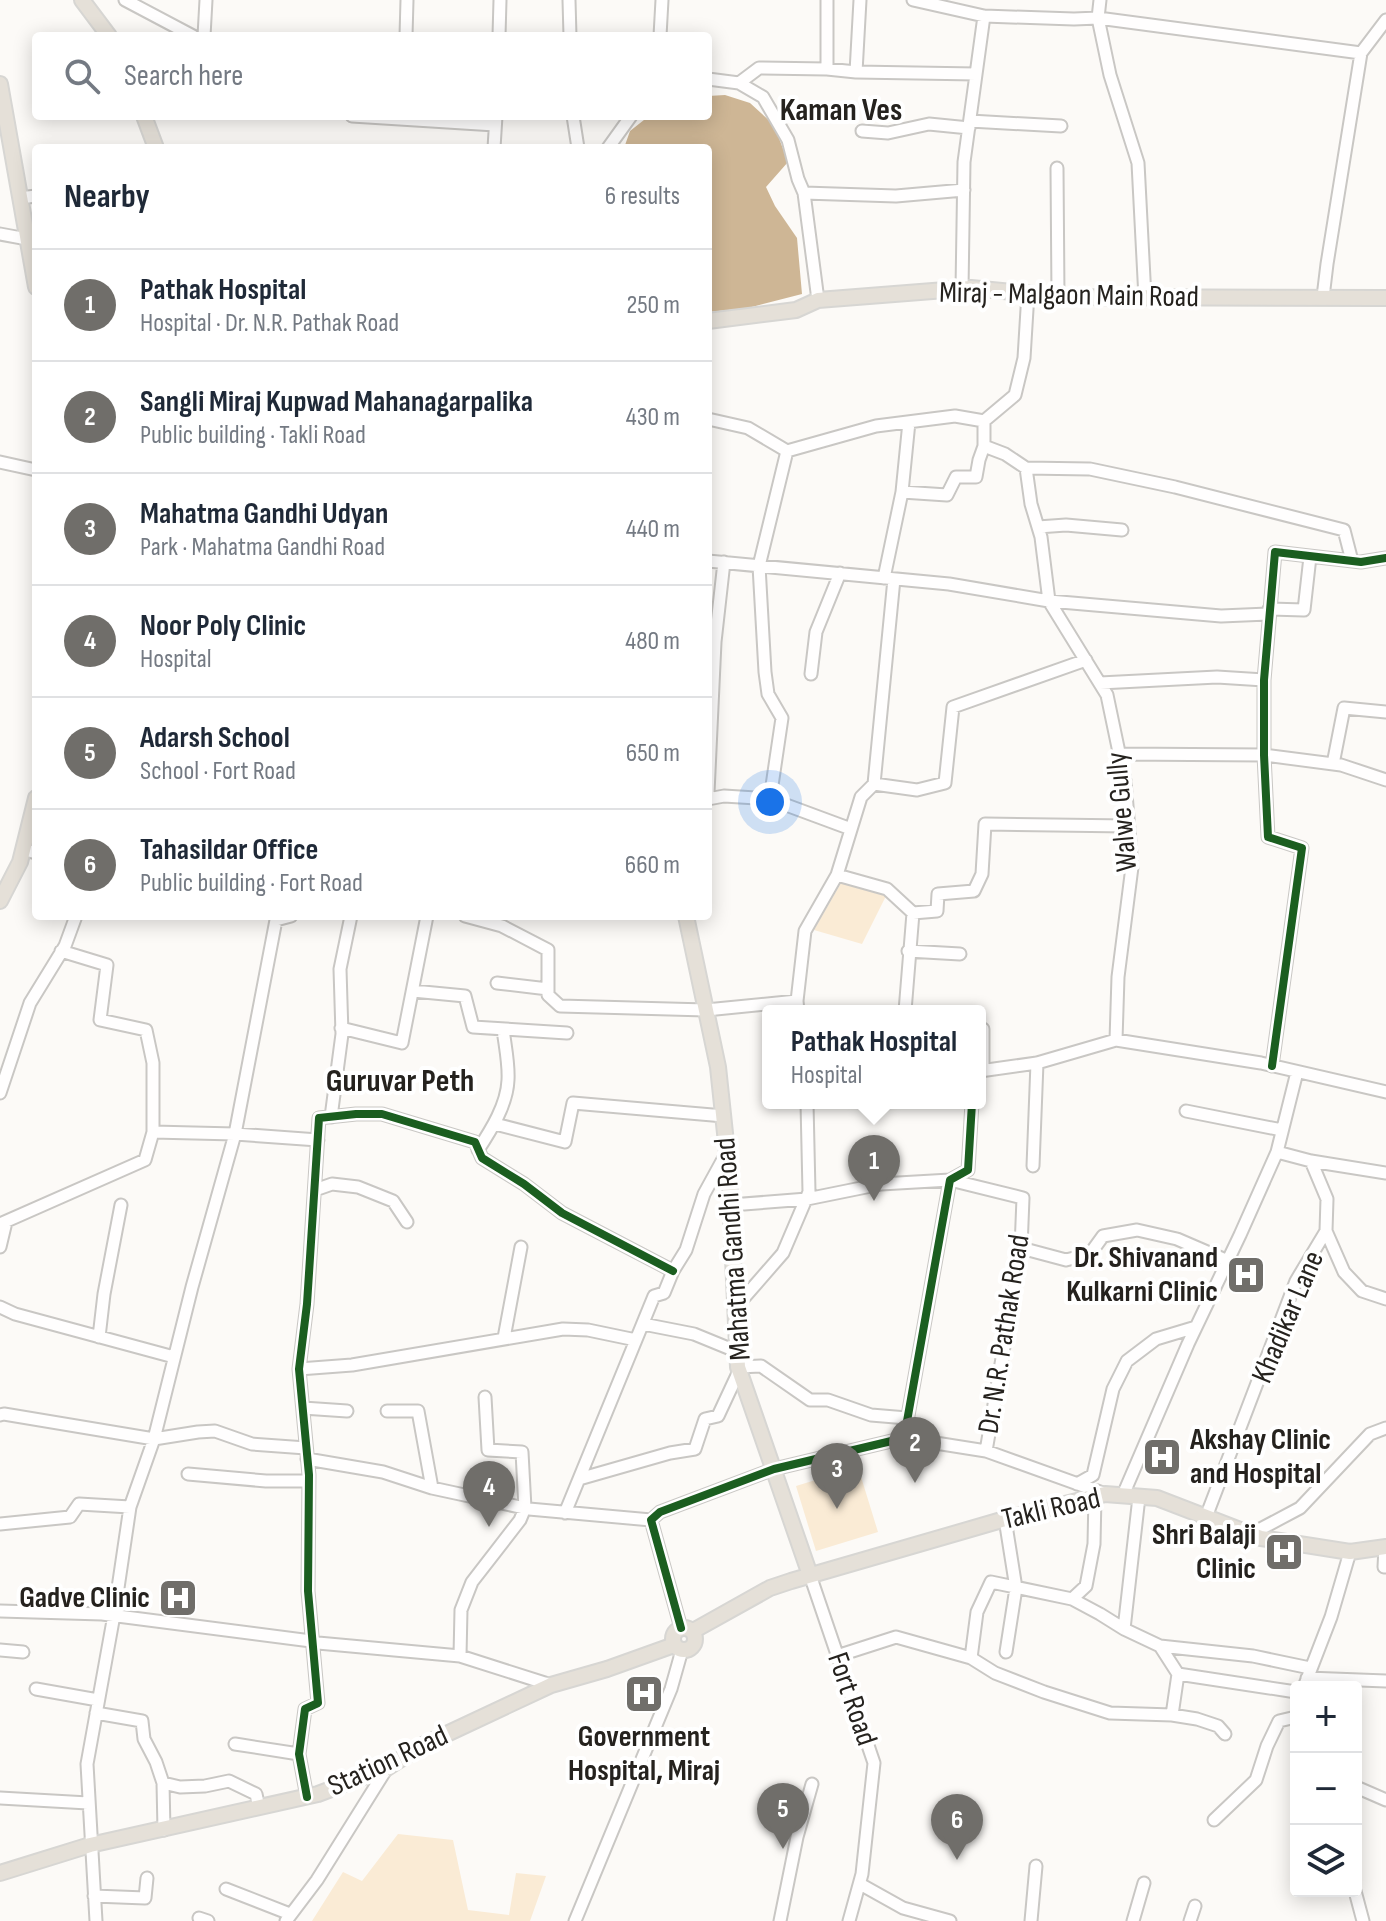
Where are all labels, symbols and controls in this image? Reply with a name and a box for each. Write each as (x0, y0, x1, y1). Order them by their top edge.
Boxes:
search box (32, 32, 712, 120)
icon: search (60, 54, 104, 98)
text: Search here (124, 58, 243, 94)
district label: Kaman Ves (780, 91, 902, 130)
text: Nearby (64, 176, 150, 217)
text: 6 results (605, 181, 680, 212)
text: Pathak Hospital (140, 272, 306, 308)
street label: Miraj - Malgaon Main Road (939, 275, 1199, 315)
text: 1 (85, 290, 95, 321)
text: 250 m (626, 290, 680, 321)
text: Hospital · Dr. N.R. Pathak Road (140, 308, 399, 339)
text: Sangli Miraj Kupwad Mahanagarpalika (140, 384, 533, 420)
text: 2 (84, 402, 96, 433)
text: 430 m (626, 402, 680, 433)
text: Public building · Takli Road (140, 420, 366, 451)
text: Mahatma Gandhi Udyan (140, 496, 388, 532)
text: 3 (84, 514, 96, 545)
text: 440 m (626, 514, 680, 545)
text: Park · Mahatma Gandhi Road (140, 532, 385, 563)
text: Noor Poly Clinic (140, 608, 306, 644)
text: 4 (84, 626, 96, 657)
text: 480 m (625, 626, 680, 657)
text: Hospital (140, 644, 212, 675)
text: Adarsh School (140, 720, 290, 756)
text: 5 (84, 738, 96, 769)
text: 650 m (626, 738, 680, 769)
street label: Walwe Gully (1099, 750, 1145, 873)
text: School · Fort Road (140, 756, 296, 787)
your location (750, 782, 790, 822)
text: Tahasildar Office (140, 832, 318, 868)
text: 6 (84, 850, 96, 881)
text: 660 m (625, 850, 680, 881)
text: Public building · Fort Road (140, 868, 363, 899)
popup (762, 1005, 986, 1109)
text: Pathak Hospital (791, 1024, 957, 1060)
text: Hospital (791, 1060, 862, 1091)
district label: Guruvar Peth (326, 1062, 474, 1101)
pin: 1 (848, 1135, 900, 1201)
street label: Mahatma Gandhi Road (707, 1136, 759, 1362)
street label: Dr. N.R. Pathak Road (971, 1232, 1037, 1436)
place label: Dr. Shivanand Kulkarni Clinic (1066, 1240, 1218, 1310)
street label: Khadikar Lane (1244, 1245, 1332, 1389)
hospital icon: Dr. Shivanand Kulkarni Clinic (1225, 1254, 1267, 1296)
pin: 2 (889, 1417, 941, 1483)
place label: Akshay Clinic and Hospital (1189, 1422, 1331, 1492)
hospital icon: Akshay Clinic and Hospital (1141, 1436, 1183, 1478)
pin: 3 (811, 1443, 863, 1509)
pin: 4 (463, 1461, 515, 1527)
street label: Takli Road (998, 1480, 1104, 1538)
place label: Shri Balaji Clinic (1152, 1517, 1256, 1587)
hospital icon: Shri Balaji Clinic (1263, 1531, 1305, 1573)
hospital icon: Gadve Clinic (157, 1577, 199, 1619)
place label: Gadve Clinic (19, 1580, 150, 1616)
street label: Fort Road (819, 1648, 885, 1750)
hospital icon: Government Hospital, Miraj (623, 1673, 665, 1715)
map controls (1290, 1681, 1362, 1897)
button: + (1290, 1681, 1362, 1753)
street label: Station Road (322, 1718, 454, 1804)
place label: Government Hospital, Miraj (568, 1719, 720, 1789)
button: − (1290, 1753, 1362, 1825)
pin: 5 (757, 1783, 809, 1849)
pin: 6 (931, 1794, 983, 1860)
button: layers (1290, 1825, 1362, 1897)

